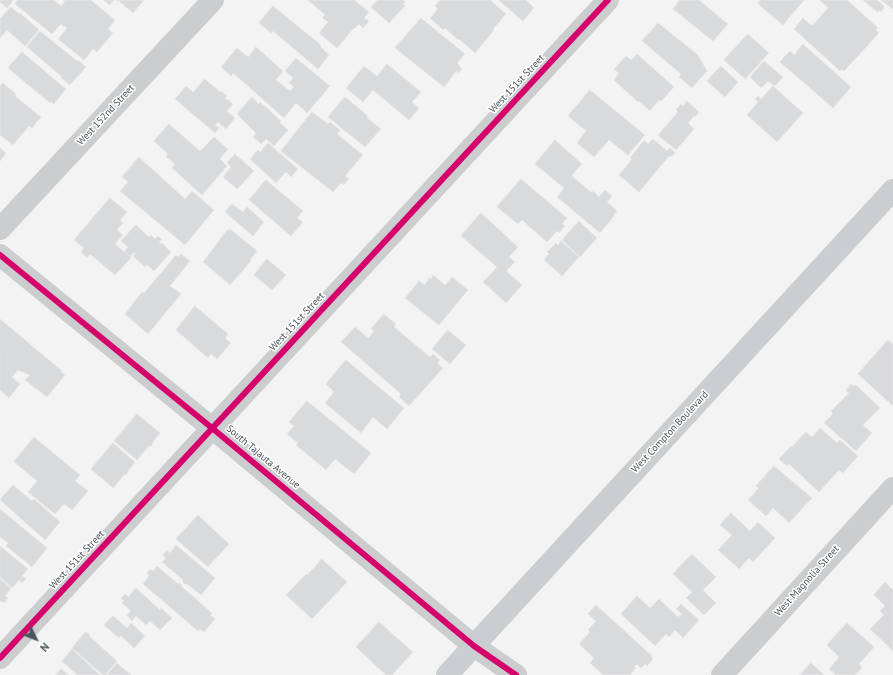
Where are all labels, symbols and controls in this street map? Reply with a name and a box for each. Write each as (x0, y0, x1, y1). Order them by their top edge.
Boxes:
street label: West 151st Street (487, 52, 547, 116)
street label: West 152nd Street (75, 82, 137, 148)
street label: West 151st Street (267, 290, 327, 354)
street label: West Compton Boulevard (629, 389, 711, 475)
street label: South Tajauta Avenue (224, 423, 302, 491)
street label: West 151st Street (47, 528, 107, 592)
street label: West Magnolia Street (772, 543, 842, 619)
north arrow (16, 619, 56, 659)
text: N (37, 640, 52, 655)

